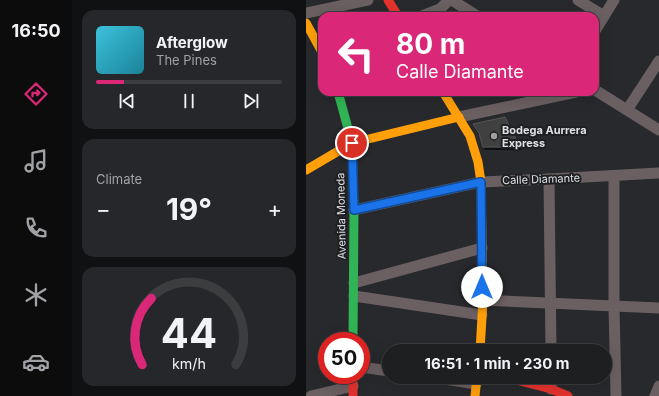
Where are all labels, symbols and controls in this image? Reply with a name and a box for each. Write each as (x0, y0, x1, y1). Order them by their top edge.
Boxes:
text: 16:50 (11, 20, 61, 41)
text: 80 m (396, 27, 465, 61)
icon: left (330, 28, 382, 80)
text: Afterglow (156, 33, 228, 52)
text: The Pines (156, 52, 217, 68)
text: Calle Diamante (396, 61, 524, 82)
icon: directions (22, 80, 50, 108)
icon: previous (116, 90, 138, 112)
icon: pause (178, 90, 200, 112)
icon: next (240, 90, 262, 112)
place label: Bodega Aurrera Express (502, 123, 587, 150)
pin (335, 126, 369, 160)
marker: Bodega Aurrera Express (489, 131, 499, 141)
icon: arrive (341, 132, 363, 154)
icon: music (22, 147, 50, 175)
text: Climate (96, 171, 142, 187)
street label: Calle Diamante (502, 171, 580, 187)
street label: Avenida Moneda (333, 173, 349, 259)
text: 19° (166, 191, 212, 227)
text: − (96, 196, 111, 222)
text: + (267, 196, 282, 222)
icon: phone (22, 214, 50, 242)
position arrow (461, 266, 503, 308)
icon: climate (22, 281, 50, 309)
text: 44 (161, 307, 217, 357)
speed limit sign: 50 (318, 332, 370, 384)
icon: car (22, 348, 50, 376)
text: km/h (172, 354, 206, 371)
text: 16:51 · 1 min · 230 m (424, 354, 570, 373)

